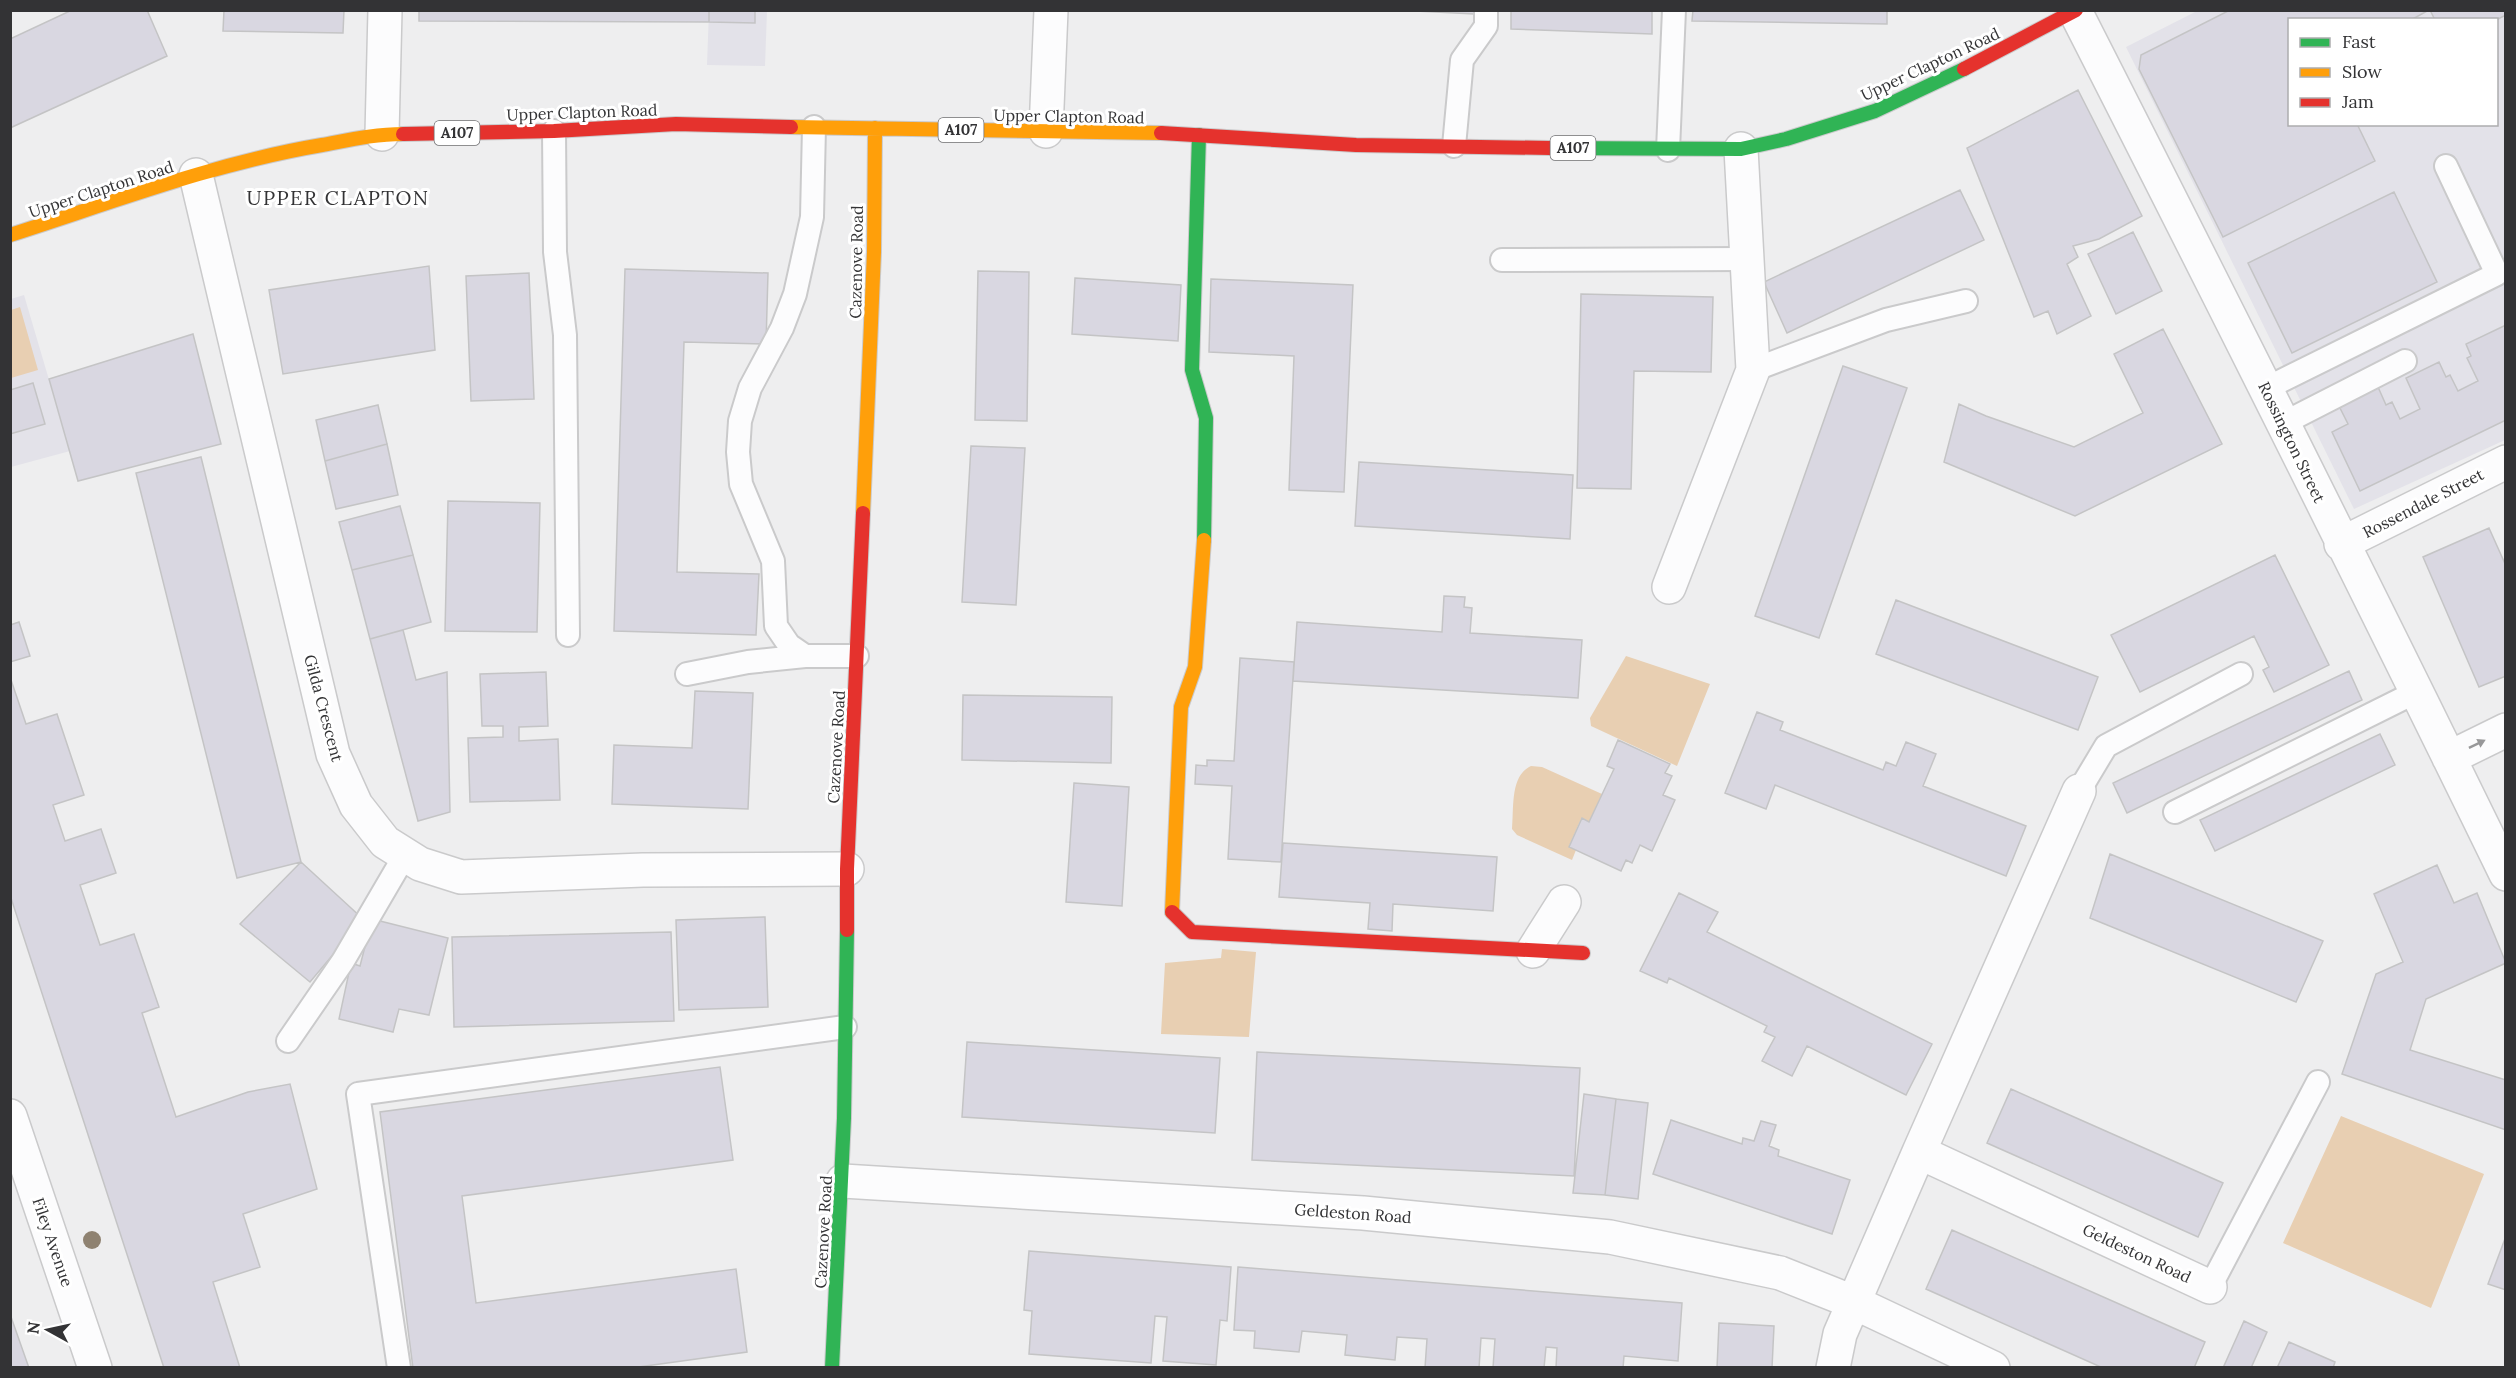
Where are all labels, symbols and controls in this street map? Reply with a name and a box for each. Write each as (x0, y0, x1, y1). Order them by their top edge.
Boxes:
legend (2288, 18, 2498, 126)
street label: Upper Clapton Road (1857, 23, 2003, 105)
text: Fast (2342, 30, 2376, 53)
text: Slow (2342, 60, 2382, 83)
text: Jam (2341, 90, 2374, 113)
street label: Upper Clapton Road (506, 99, 658, 125)
street label: Upper Clapton Road (993, 105, 1145, 127)
road number: A107 (938, 118, 984, 142)
road number: A107 (434, 121, 480, 145)
road number: A107 (1550, 136, 1596, 160)
street label: Upper Clapton Road (26, 156, 176, 222)
district label: UPPER CLAPTON (246, 185, 430, 210)
street label: Cazenove Road (845, 205, 867, 319)
street label: Rossington Street (2254, 378, 2330, 506)
street label: Rossendale Street (2359, 464, 2487, 542)
street label: Gilda Crescent (300, 652, 348, 764)
street label: Cazenove Road (823, 690, 849, 804)
one-way arrow (2469, 739, 2486, 749)
street label: Cazenove Road (810, 1175, 836, 1289)
street label: Filey Avenue (28, 1195, 78, 1290)
street label: Geldeston Road (1294, 1199, 1413, 1227)
street label: Geldeston Road (2080, 1219, 2195, 1287)
north arrow (18, 1300, 78, 1360)
text: N (22, 1320, 44, 1335)

